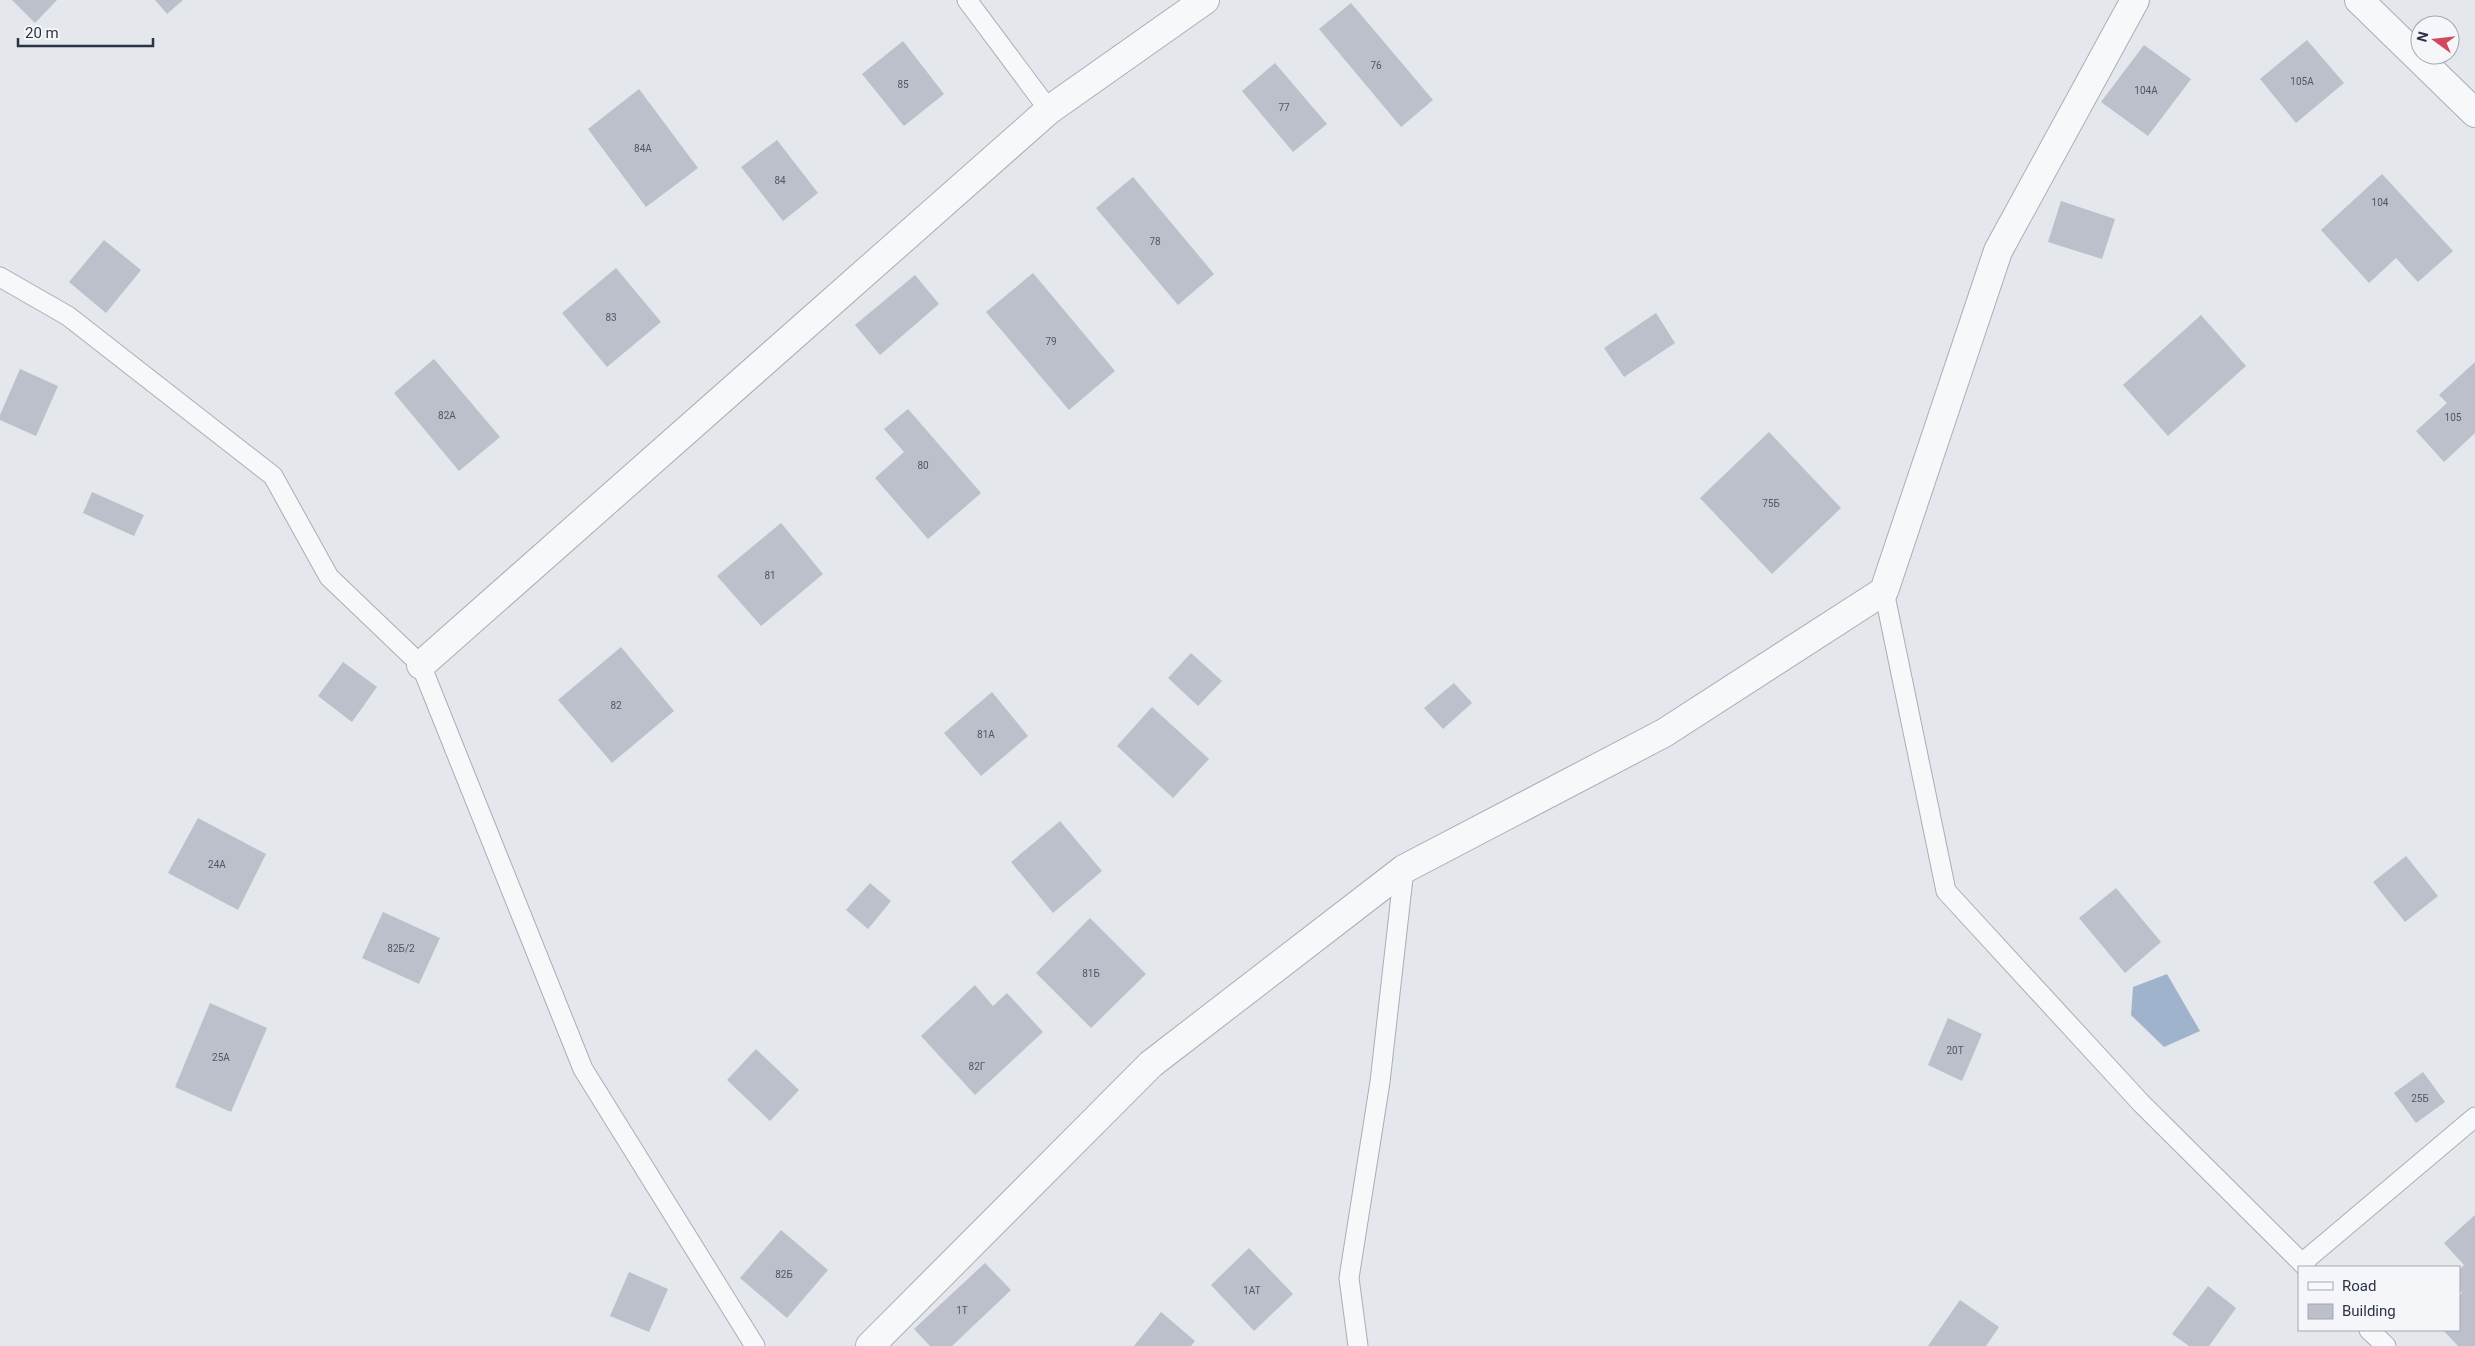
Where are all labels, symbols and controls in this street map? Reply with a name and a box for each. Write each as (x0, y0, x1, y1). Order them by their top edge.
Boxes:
scale bar (18, 15, 152, 47)
north arrow (2410, 15, 2460, 65)
text: 20 m (25, 24, 59, 42)
text: N (2413, 30, 2431, 43)
house number: 76 (1370, 60, 1382, 71)
house number: 105А (2290, 76, 2314, 87)
house number: 85 (897, 79, 909, 90)
house number: 104А (2134, 85, 2158, 96)
house number: 77 (1278, 102, 1290, 113)
house number: 84А (634, 143, 652, 154)
house number: 84 (774, 175, 786, 186)
house number: 104 (2372, 197, 2389, 208)
house number: 78 (1149, 236, 1161, 247)
house number: 83 (605, 312, 617, 323)
house number: 79 (1045, 336, 1057, 347)
house number: 82А (438, 410, 456, 421)
house number: 105 (2445, 412, 2462, 423)
house number: 80 (917, 460, 929, 471)
house number: 75Б (1762, 498, 1780, 509)
house number: 81 (764, 570, 776, 581)
house number: 82 (610, 700, 622, 711)
house number: 81А (977, 729, 995, 740)
house number: 24А (208, 859, 226, 870)
house number: 82Б/2 (387, 943, 415, 954)
house number: 81Б (1082, 968, 1100, 979)
house number: 20Т (1946, 1045, 1964, 1056)
house number: 25А (212, 1052, 230, 1063)
house number: 82Г (969, 1061, 986, 1072)
house number: 25Б (2411, 1093, 2429, 1104)
legend (2298, 1266, 2460, 1331)
house number: 82Б (775, 1269, 793, 1280)
text: Road (2342, 1277, 2376, 1295)
house number: 1АТ (1243, 1285, 1261, 1296)
text: Building (2342, 1302, 2396, 1320)
house number: 1Т (956, 1305, 968, 1316)

